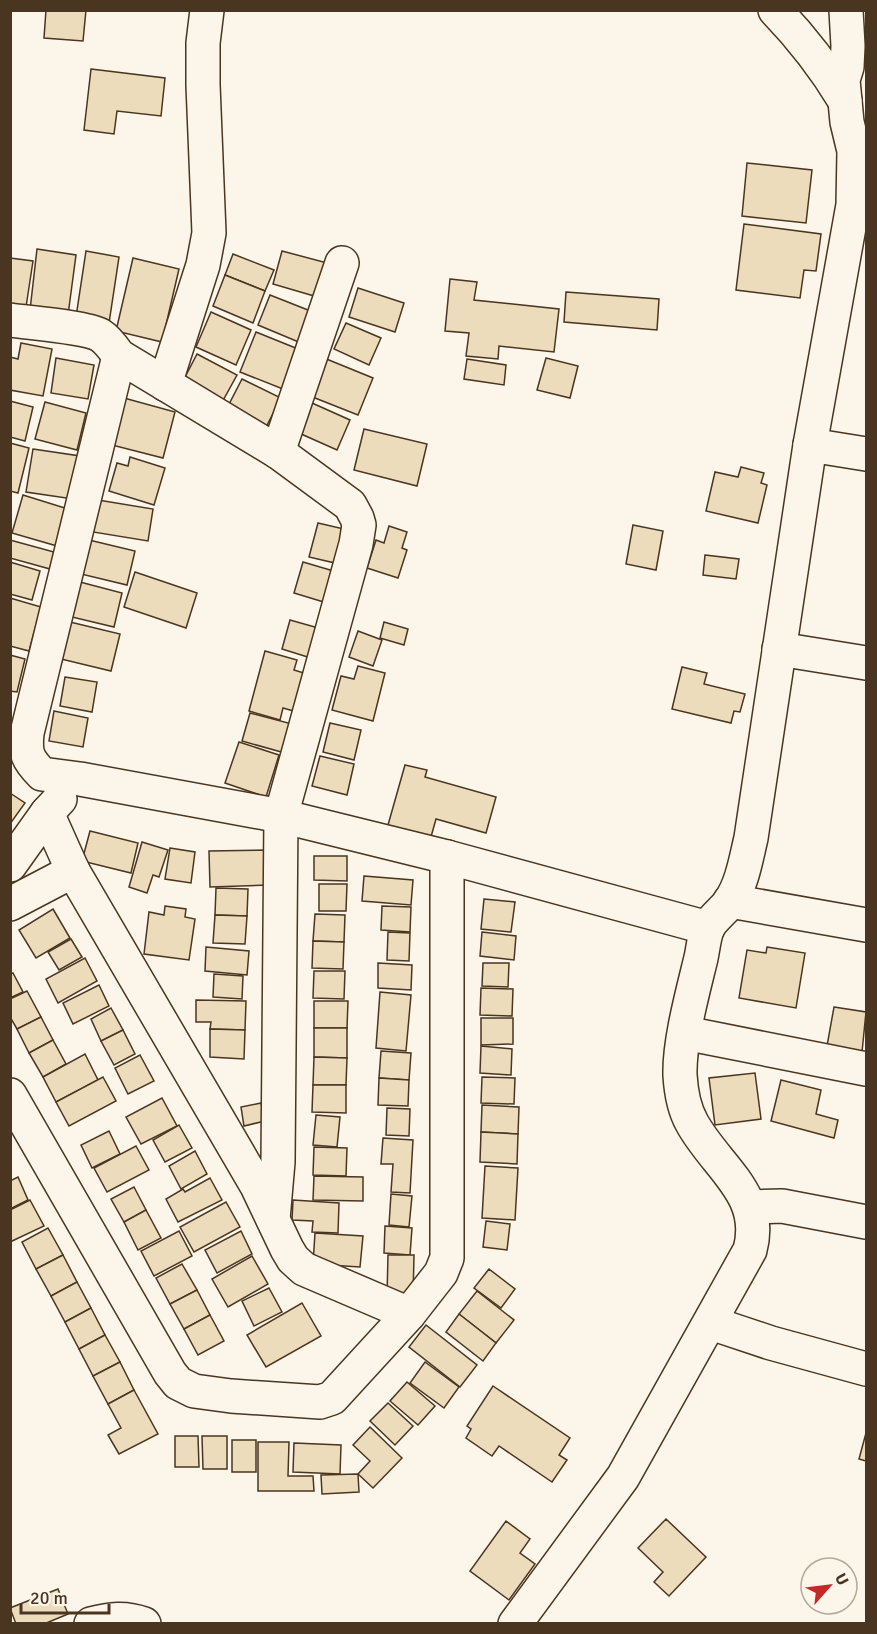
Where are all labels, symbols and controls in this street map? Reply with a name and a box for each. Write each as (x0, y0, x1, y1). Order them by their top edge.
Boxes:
north arrow (799, 1556, 859, 1616)
text: U (830, 1570, 853, 1589)
scale bar (21, 1577, 110, 1615)
text: 20 m (30, 1587, 68, 1609)

